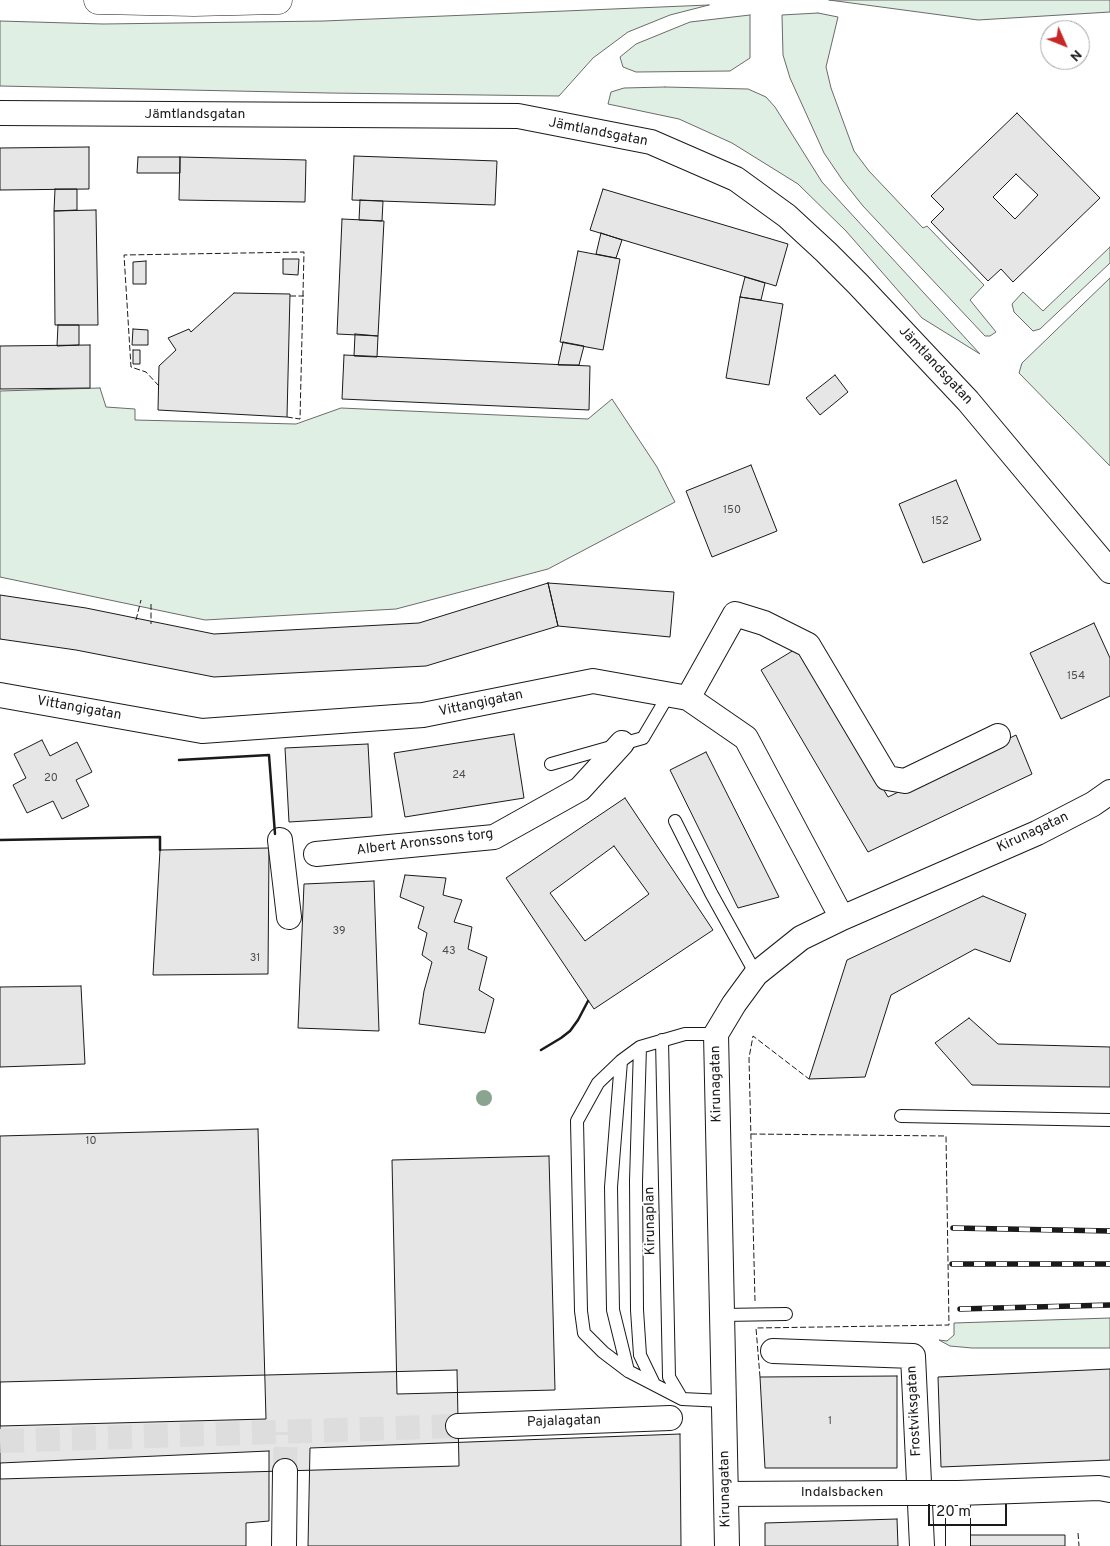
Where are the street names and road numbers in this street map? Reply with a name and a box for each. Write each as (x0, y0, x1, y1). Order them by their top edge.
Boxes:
street label: Jämtlandsgatan (145, 107, 245, 123)
street label: Jämtlandsgatan (547, 115, 649, 151)
street label: Jämtlandsgatan (894, 323, 976, 409)
street label: Vittangigatan (437, 687, 525, 721)
street label: Vittangigatan (35, 693, 123, 725)
street label: Kirunagatan (994, 809, 1072, 857)
street label: Albert Aronssons torg (356, 826, 494, 860)
street label: Kirunagatan (708, 1045, 726, 1123)
street label: Kirunaplan (642, 1187, 660, 1255)
street label: Frostviksgatan (904, 1365, 926, 1457)
street label: Pajalagatan (527, 1412, 601, 1432)
street label: Kirunagatan (717, 1450, 735, 1528)
street label: Indalsbacken (801, 1485, 883, 1501)

